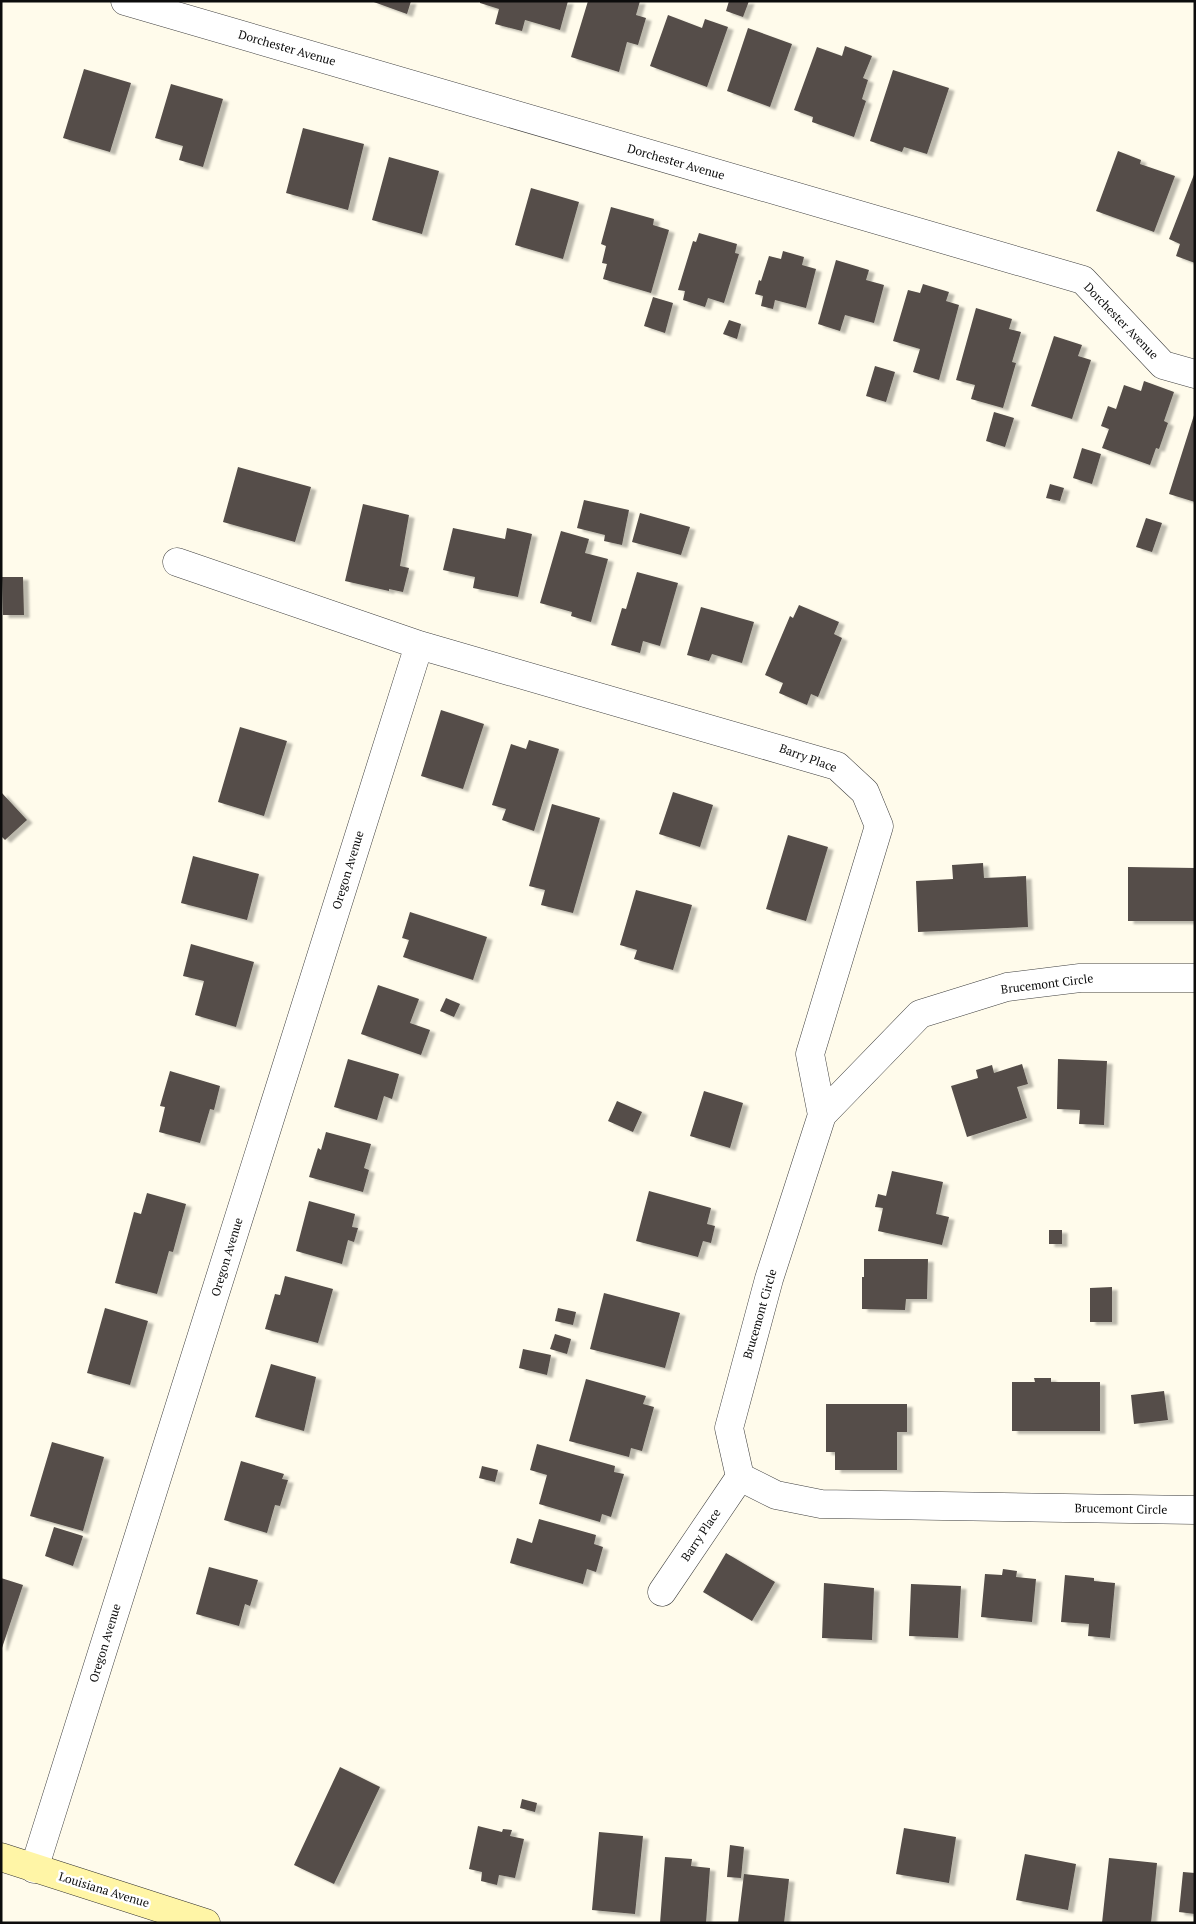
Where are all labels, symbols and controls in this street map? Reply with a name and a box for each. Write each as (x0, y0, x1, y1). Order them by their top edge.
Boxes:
street label: Dorchester Avenue (237, 26, 338, 69)
street label: Dorchester Avenue (626, 140, 727, 183)
street label: Dorchester Avenue (1081, 279, 1162, 362)
street label: Barry Place (777, 740, 839, 775)
street label: Oregon Avenue (328, 829, 367, 911)
street label: Brucemont Circle (1000, 970, 1094, 997)
street label: Oregon Avenue (207, 1216, 246, 1298)
street label: Brucemont Circle (739, 1267, 780, 1361)
street label: Brucemont Circle (1074, 1500, 1168, 1517)
street label: Barry Place (678, 1506, 724, 1564)
street label: Oregon Avenue (85, 1602, 124, 1684)
street label: Louisiana Avenue (57, 1869, 151, 1910)

